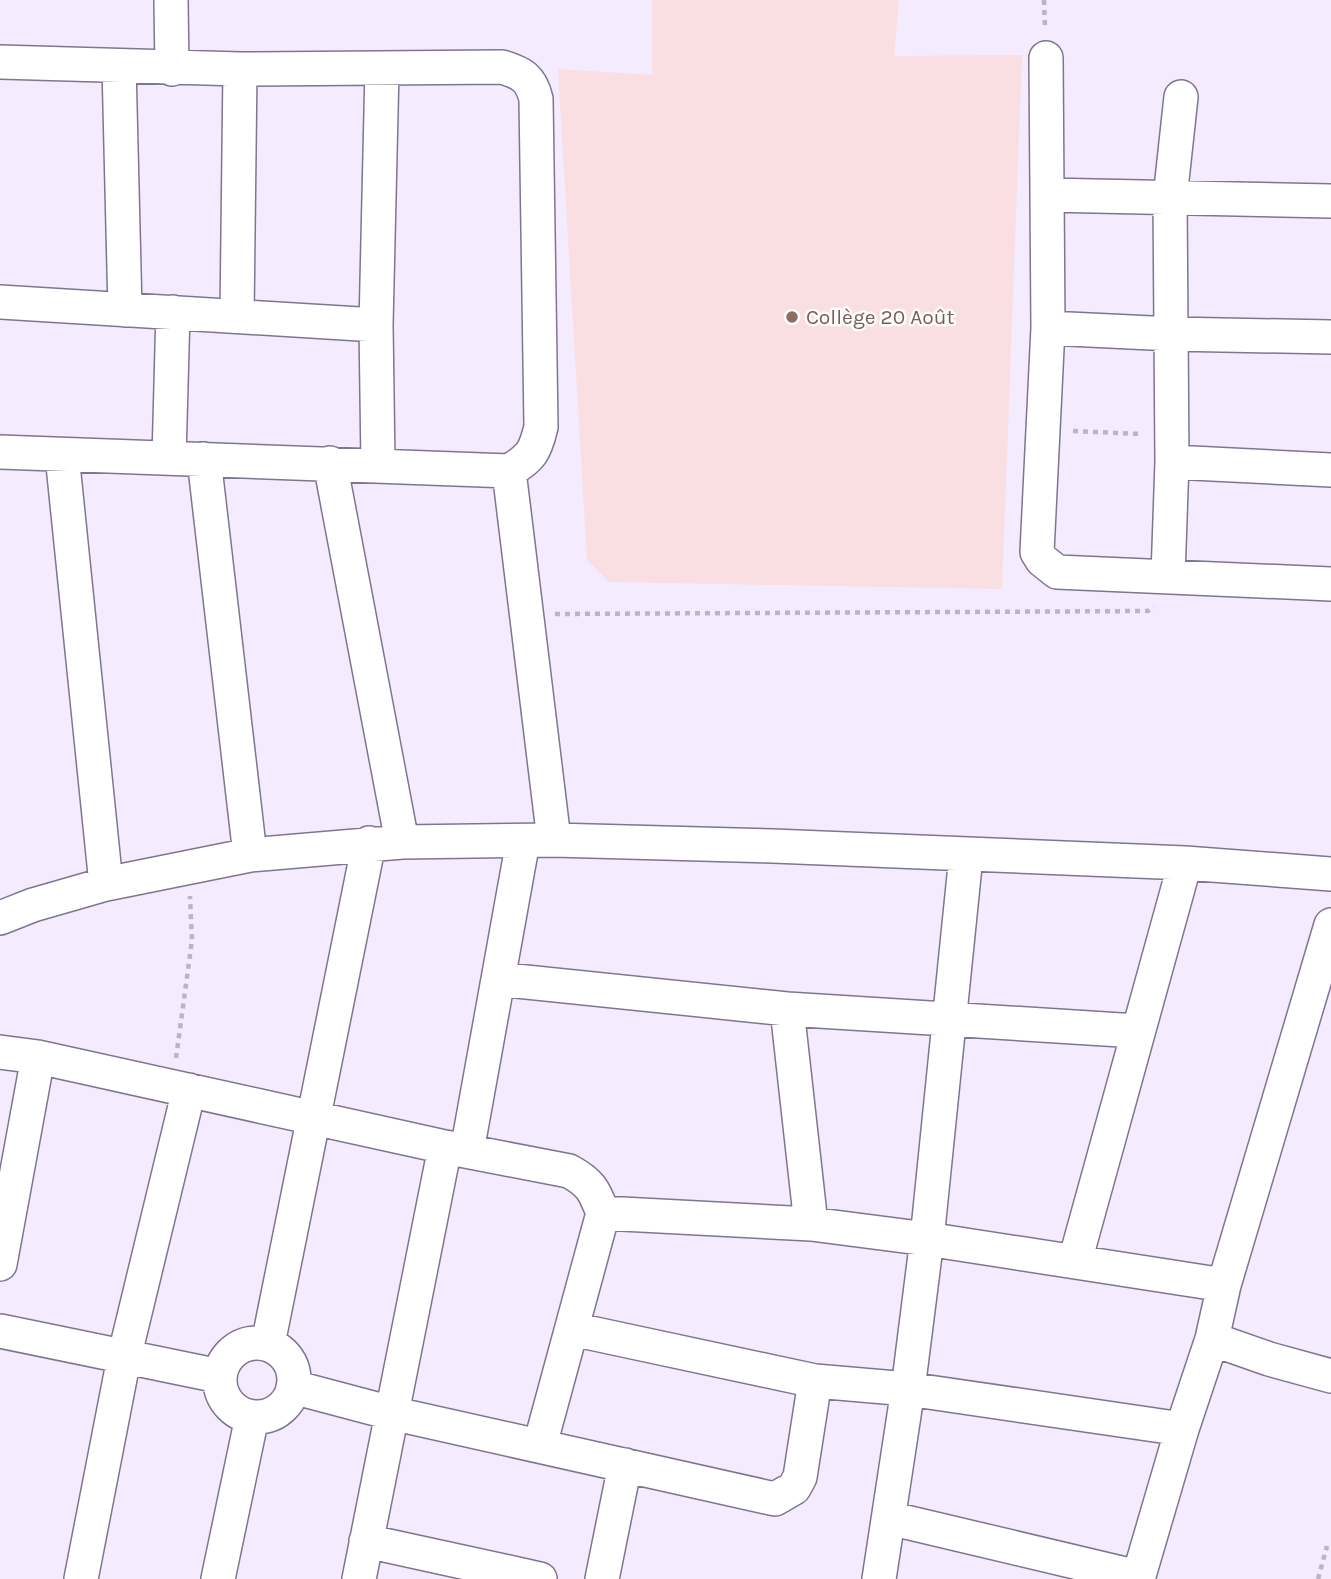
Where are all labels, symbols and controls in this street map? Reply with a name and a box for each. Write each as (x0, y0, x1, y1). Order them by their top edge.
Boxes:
place label: Collège 20 Août (806, 305, 954, 329)
marker: Collège 20 Août (784, 309, 800, 325)

